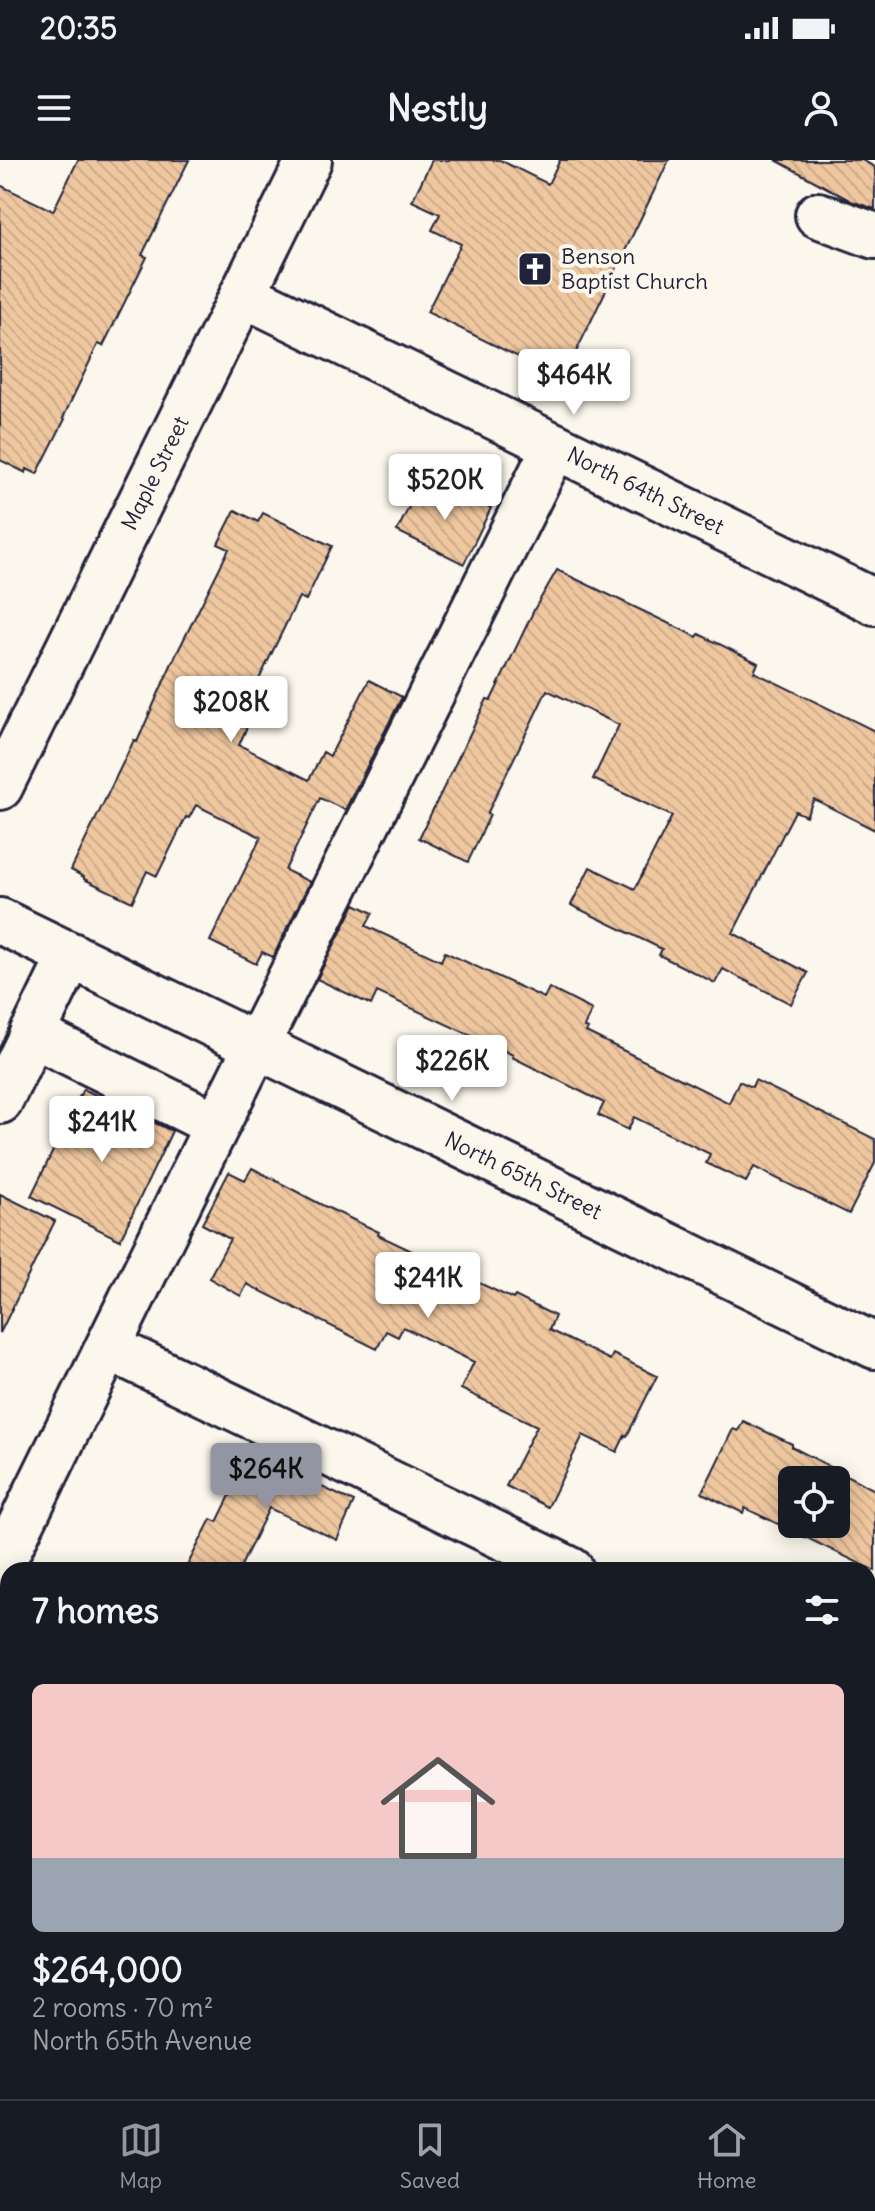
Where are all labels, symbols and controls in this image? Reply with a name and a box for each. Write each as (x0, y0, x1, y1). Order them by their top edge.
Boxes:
text: 20:35 (40, 9, 117, 47)
icon: menu (32, 86, 76, 130)
text: Nestly (387, 86, 488, 131)
icon: person (799, 86, 843, 130)
place label: Benson Baptist Church (561, 242, 708, 295)
church icon: Benson Baptist Church (516, 250, 554, 288)
pin: $464K (518, 349, 630, 417)
text: $464K (536, 358, 612, 391)
street label: Maple Street (115, 411, 195, 535)
street label: North 64th Street (563, 440, 729, 540)
pin: $520K (389, 454, 501, 522)
text: $520K (407, 463, 483, 496)
pin: $208K (175, 676, 287, 744)
text: $208K (193, 685, 269, 718)
pin: $226K (396, 1035, 508, 1103)
text: $226K (415, 1044, 489, 1077)
pin: $241K (46, 1096, 158, 1164)
text: $241K (67, 1105, 137, 1138)
street label: North 65th Street (440, 1125, 607, 1225)
pin: $241K (372, 1252, 484, 1320)
text: $241K (393, 1261, 463, 1294)
pin: $264K (210, 1443, 322, 1511)
text: $264K (229, 1452, 303, 1485)
map controls (778, 1466, 850, 1538)
button: locate (778, 1466, 850, 1538)
icon: filters (800, 1588, 844, 1632)
text: 7 homes (32, 1589, 159, 1632)
icon: home (366, 1736, 510, 1880)
text: $264,000 (32, 1948, 183, 1991)
text: 2 rooms · 70 m² (32, 1991, 213, 2024)
text: North 65th Avenue (32, 2024, 252, 2057)
tab: Map (119, 2118, 163, 2194)
tab: Saved (400, 2118, 460, 2194)
tab: Home (697, 2118, 756, 2194)

